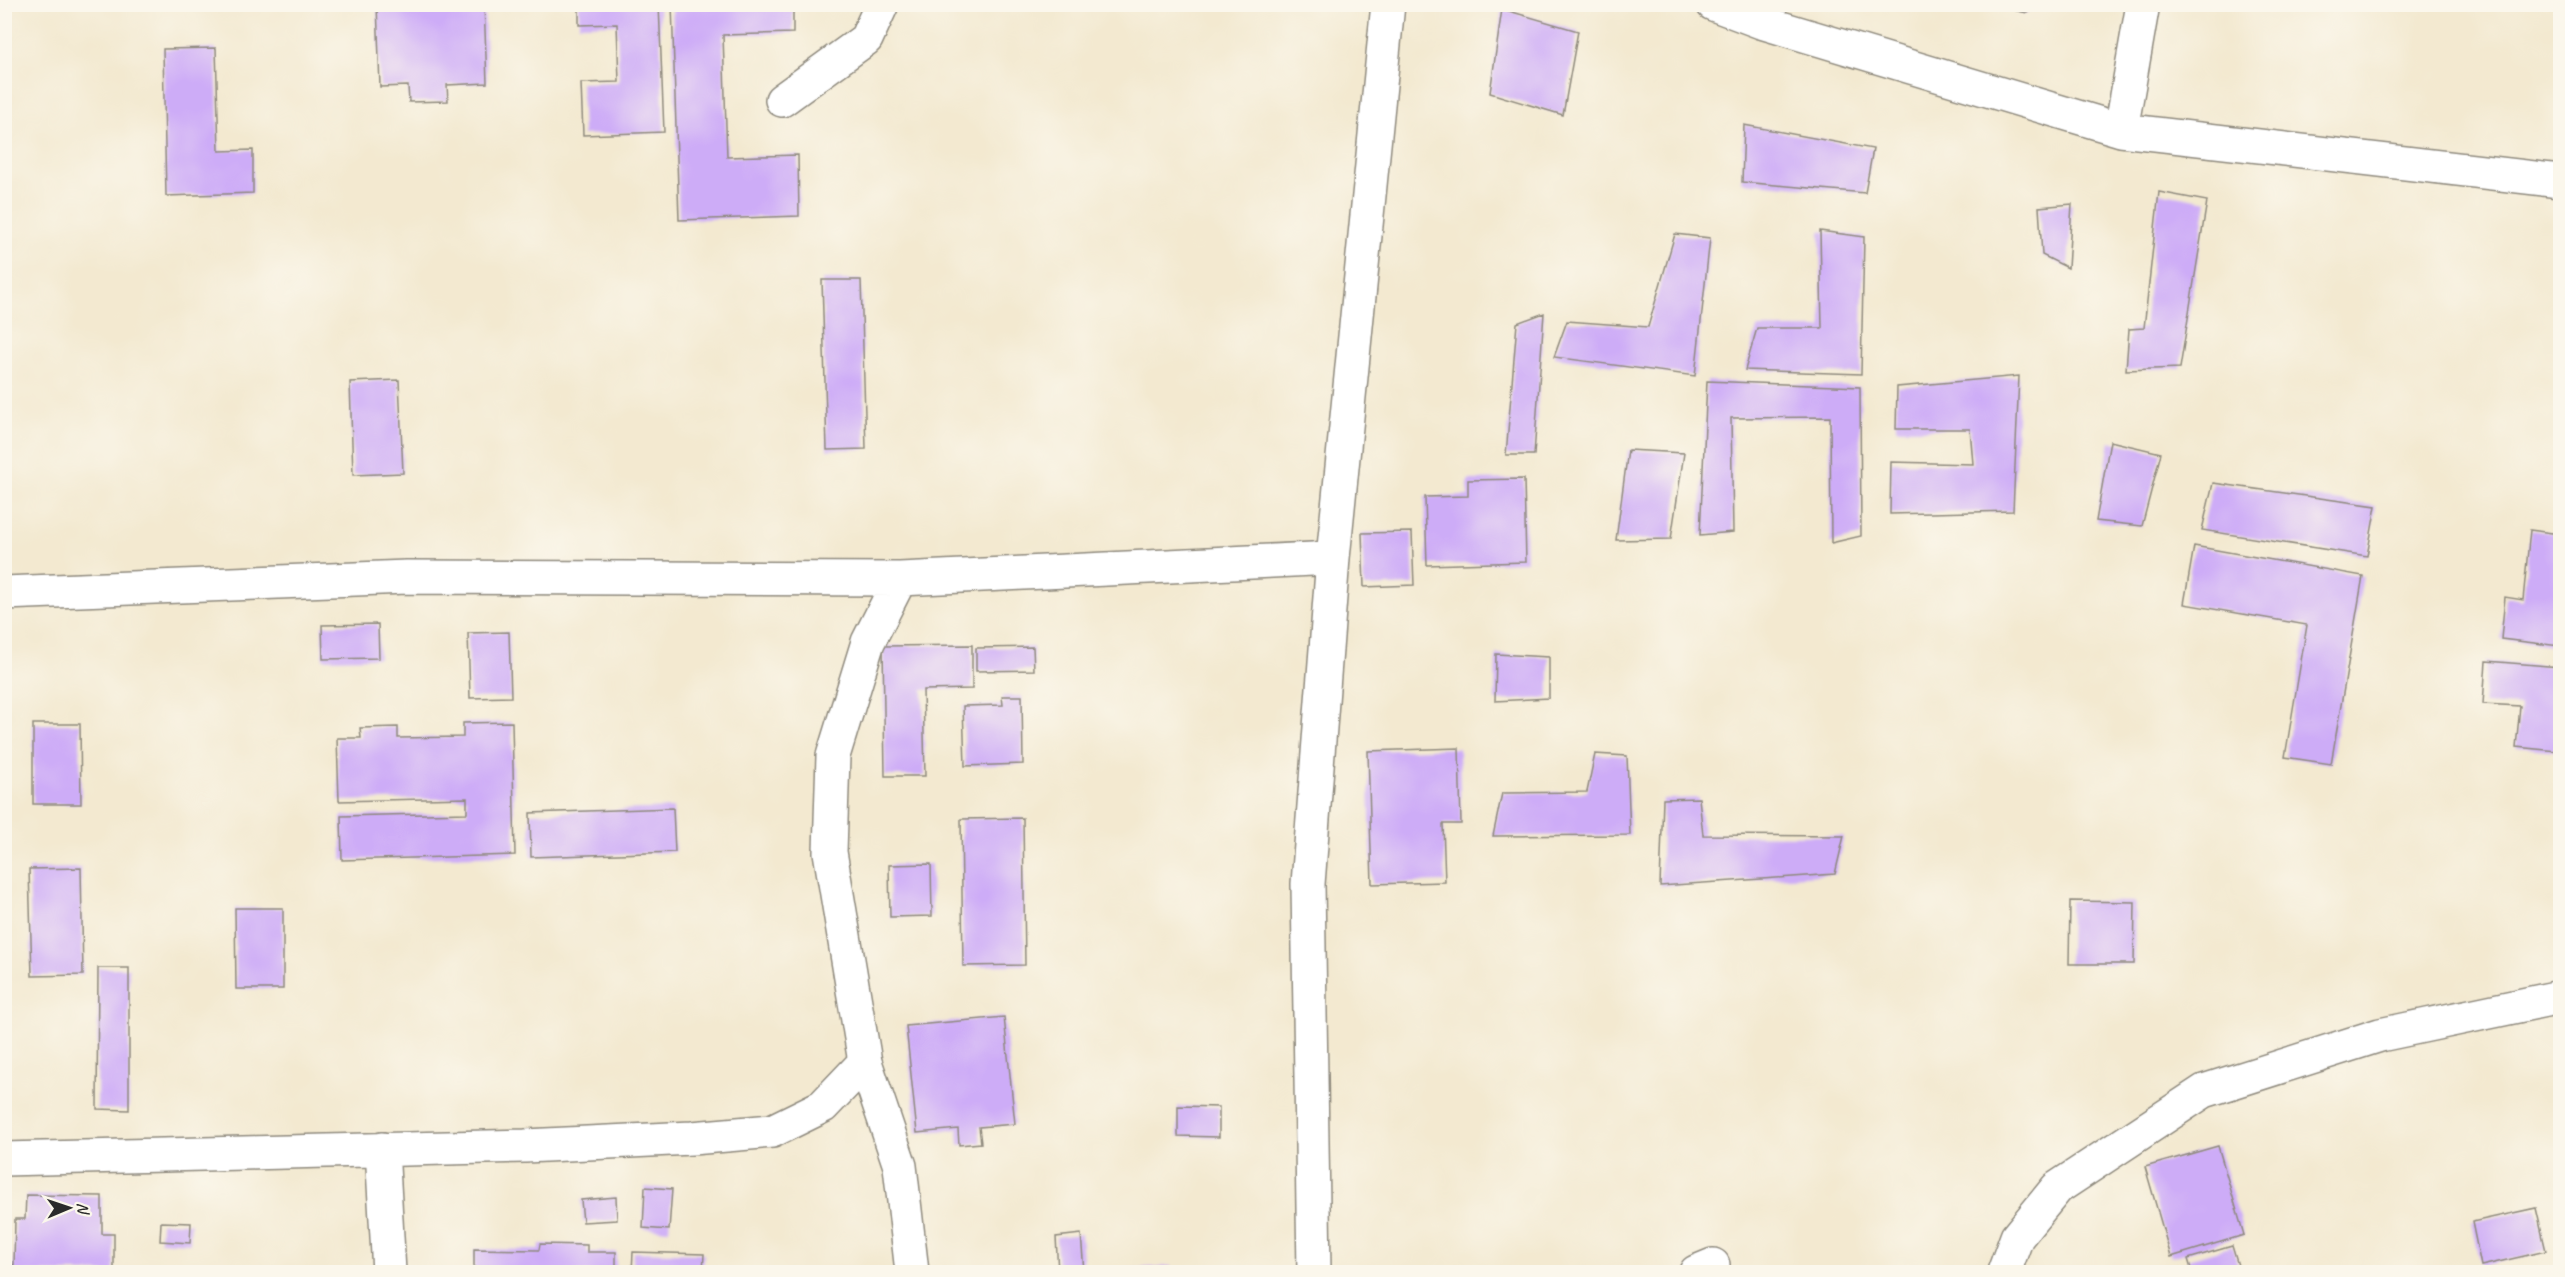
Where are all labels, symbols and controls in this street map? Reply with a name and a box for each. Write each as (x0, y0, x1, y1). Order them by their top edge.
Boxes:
north arrow (39, 1178, 99, 1238)
text: N (73, 1202, 93, 1216)

